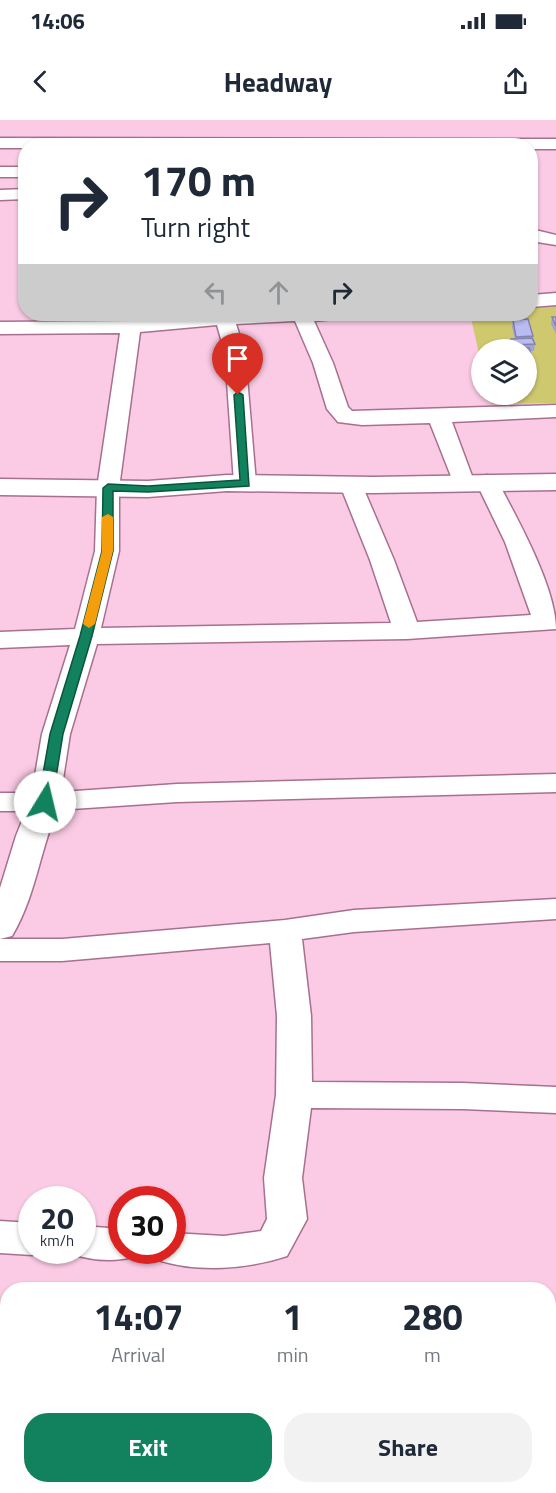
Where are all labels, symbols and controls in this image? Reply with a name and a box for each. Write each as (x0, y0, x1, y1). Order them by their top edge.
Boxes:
text: 14:06 (30, 4, 85, 38)
text: Headway (224, 61, 332, 102)
icon: back (24, 65, 57, 98)
icon: share (499, 65, 532, 98)
text: 170 m (141, 148, 256, 212)
icon: right (42, 162, 120, 240)
text: Turn right (141, 206, 250, 247)
icon: left (199, 276, 232, 309)
icon: ahead (262, 276, 295, 309)
icon: right (325, 276, 358, 309)
pin (212, 333, 263, 395)
map controls (471, 339, 537, 405)
button: layers (471, 339, 537, 405)
icon: arrive (221, 342, 254, 375)
position arrow (13, 770, 77, 834)
speed limit sign: 30 (108, 1186, 186, 1264)
text: 20 (40, 1195, 74, 1241)
text: km/h (40, 1229, 74, 1252)
text: 14:07 (93, 1289, 183, 1344)
text: 1 (283, 1289, 303, 1344)
text: 280 (402, 1289, 463, 1344)
text: Arrival (111, 1339, 166, 1370)
text: min (277, 1339, 309, 1370)
text: m (424, 1339, 441, 1370)
button: Exit (24, 1413, 272, 1482)
button: Share (284, 1413, 532, 1482)

